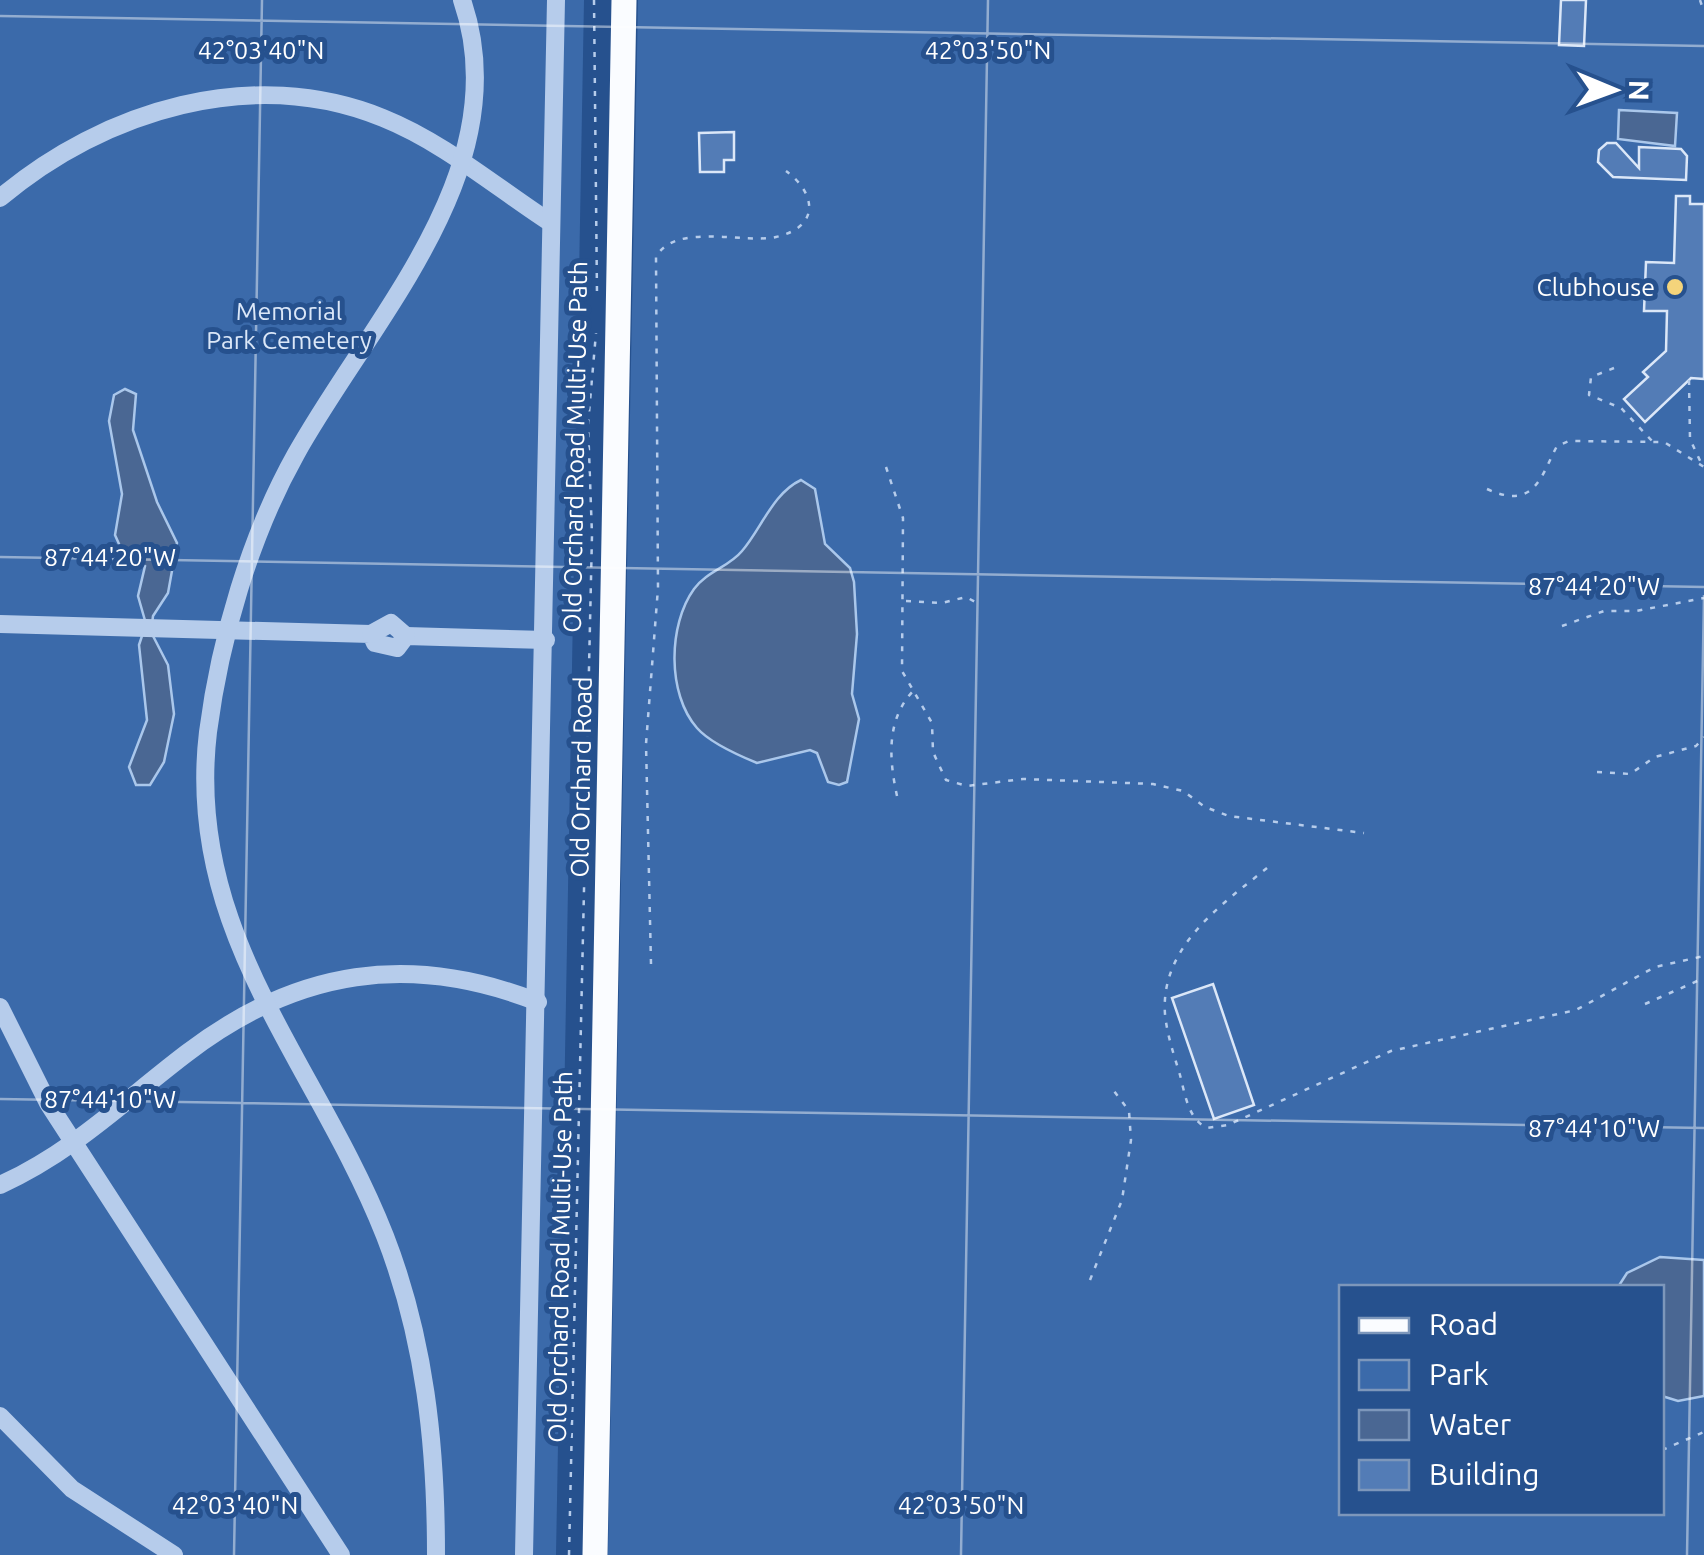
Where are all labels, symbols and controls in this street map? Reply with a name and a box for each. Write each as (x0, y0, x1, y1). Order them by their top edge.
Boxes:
text: 42°03'40"N (198, 36, 324, 64)
text: 42°03'50"N (925, 36, 1051, 64)
north arrow (1564, 40, 1664, 140)
text: N (1624, 80, 1655, 101)
street label: Old Orchard Road Multi-Use Path (558, 261, 592, 633)
place label: Clubhouse (1536, 273, 1655, 301)
marker: Clubhouse (1664, 276, 1686, 298)
park label: Memorial Park Cemetery (206, 297, 372, 354)
text: 87°44'20"W (44, 543, 176, 571)
text: 87°44'20"W (1528, 572, 1660, 600)
street label: Old Orchard Road (565, 676, 597, 878)
street label: Old Orchard Road Multi-Use Path (543, 1071, 577, 1443)
text: 87°44'10"W (44, 1085, 176, 1113)
text: 87°44'10"W (1528, 1114, 1660, 1142)
legend (1339, 1285, 1664, 1515)
text: Road (1429, 1307, 1498, 1341)
text: Park (1429, 1357, 1489, 1391)
text: Water (1429, 1407, 1512, 1441)
text: Building (1429, 1457, 1540, 1491)
text: 42°03'40"N (172, 1491, 298, 1519)
text: 42°03'50"N (898, 1491, 1024, 1519)

